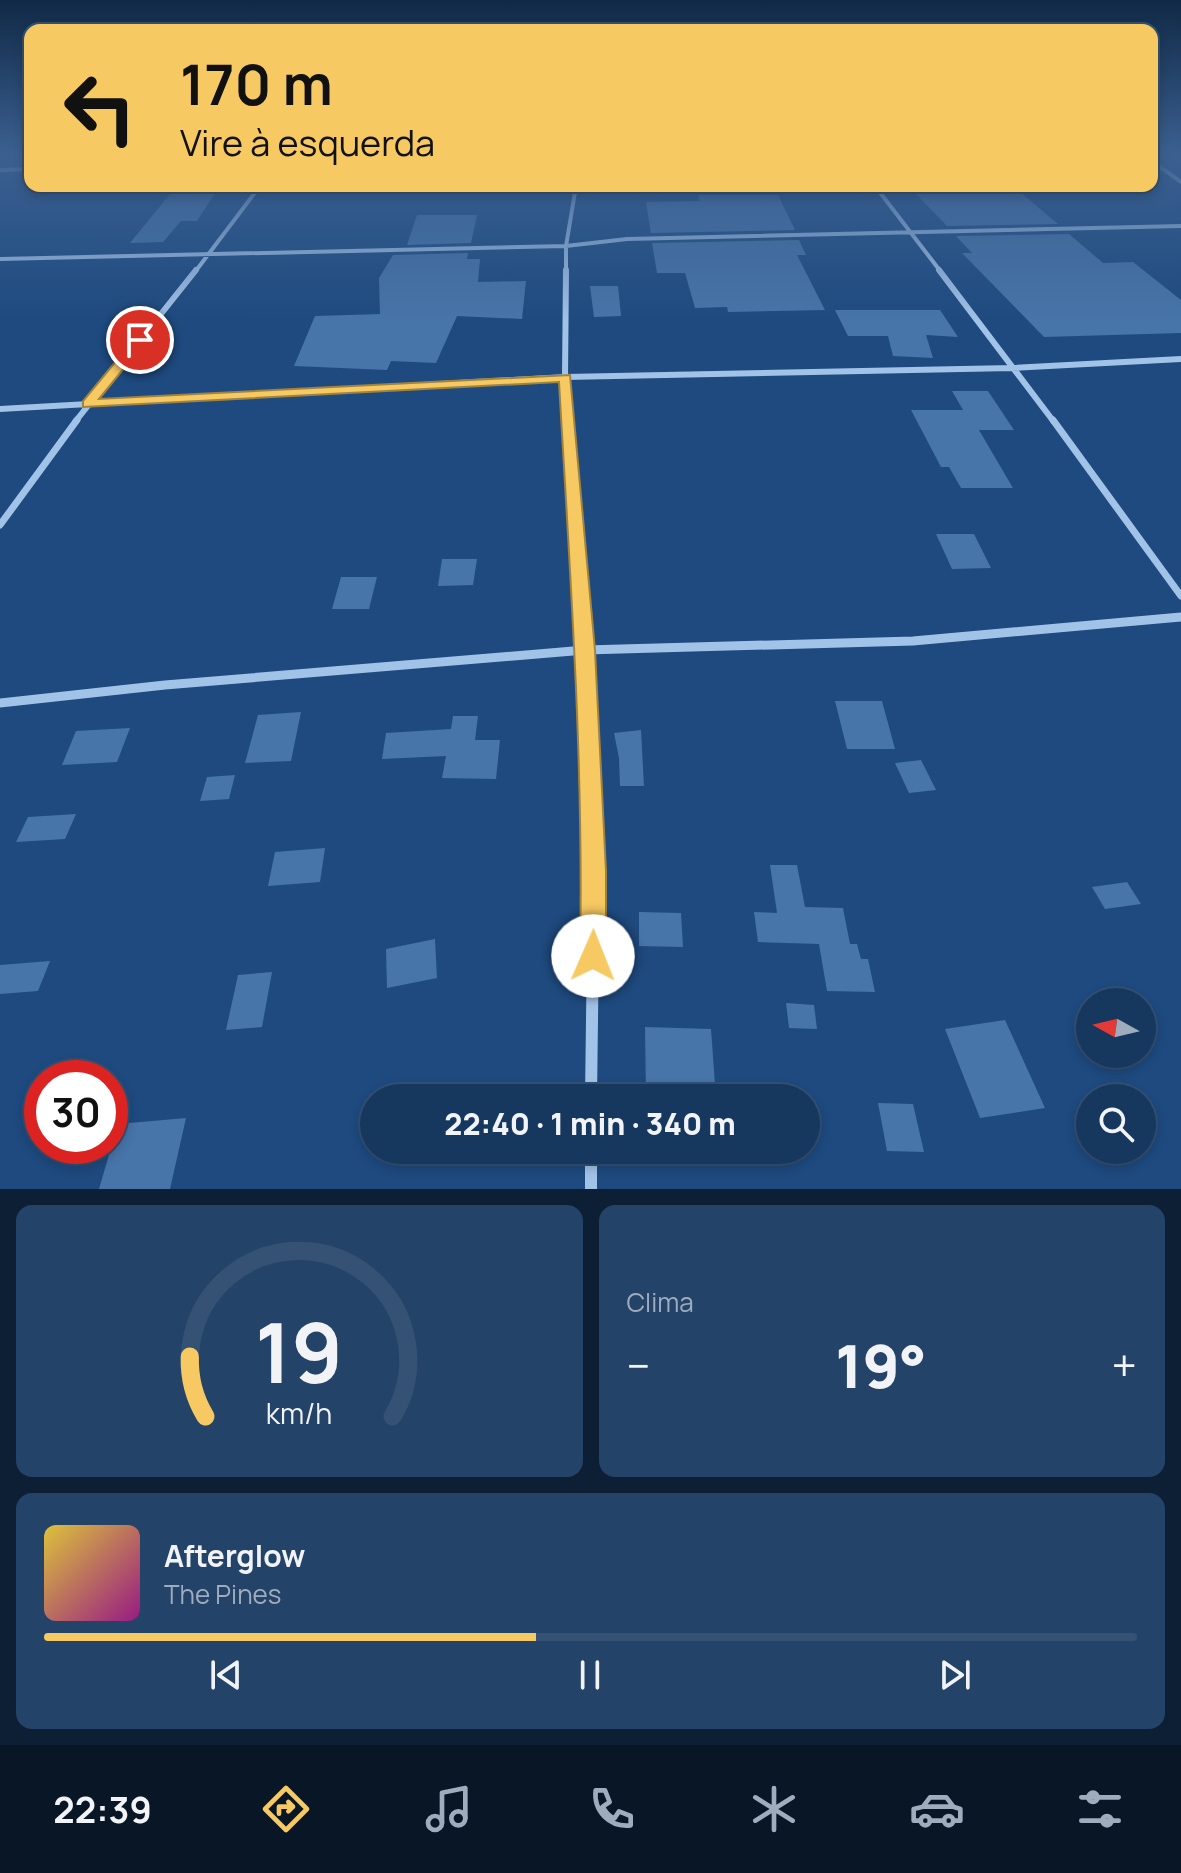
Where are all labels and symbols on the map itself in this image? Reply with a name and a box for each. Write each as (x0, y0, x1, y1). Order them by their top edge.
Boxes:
pin (106, 306, 174, 374)
position arrow (551, 914, 635, 998)
north arrow (1076, 988, 1156, 1068)
speed limit sign: 30 (24, 1060, 128, 1164)

